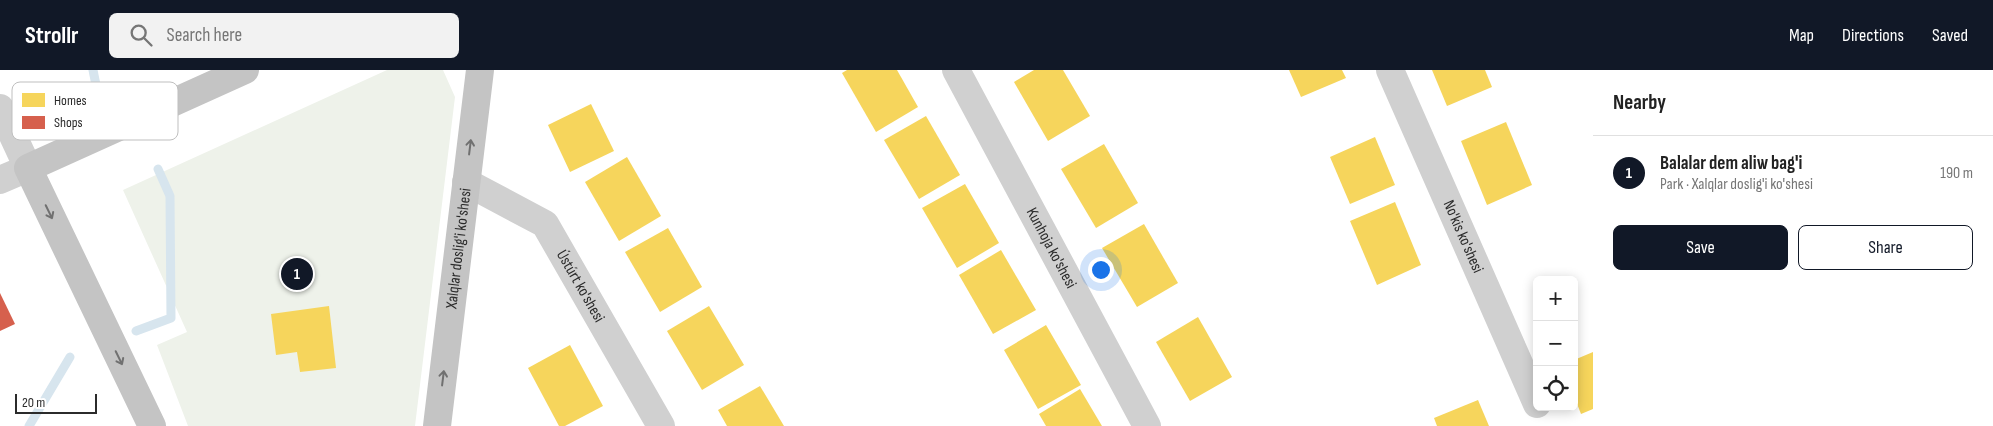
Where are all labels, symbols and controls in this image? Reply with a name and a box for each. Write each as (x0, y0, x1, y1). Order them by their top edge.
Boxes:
search box (109, 13, 459, 58)
text: Strollr (25, 21, 79, 50)
icon: search (127, 21, 155, 49)
text: Search here (167, 24, 242, 47)
text: Map (1789, 25, 1814, 46)
text: Directions (1842, 25, 1904, 46)
text: Saved (1932, 25, 1968, 46)
legend (12, 82, 178, 140)
text: Nearby (1613, 90, 1666, 115)
text: Homes (54, 92, 87, 109)
text: Shops (54, 114, 83, 131)
one-way arrow (465, 139, 475, 155)
text: Balalar dem aliw bag'i (1660, 152, 1802, 175)
text: 1 (1626, 164, 1632, 183)
text: 190 m (1940, 164, 1973, 183)
text: Park · Xalqlar doslig'i ko'shesi (1660, 175, 1813, 194)
street label: Xalqlar doslig'i ko'shesi (442, 187, 475, 311)
street label: No'kis ko'shesi (1439, 197, 1488, 276)
one-way arrow (44, 204, 54, 219)
street label: Kunhoja ko'shesi (1022, 205, 1081, 291)
button: Save (1613, 225, 1788, 270)
button: Share (1798, 225, 1973, 270)
street label: Ústúrt ko'shesi (552, 246, 609, 326)
pin: 1 (281, 255, 313, 293)
your location (1088, 257, 1114, 283)
map controls (1533, 276, 1578, 411)
button: + (1533, 276, 1578, 321)
button: − (1533, 321, 1578, 366)
one-way arrow (115, 350, 124, 365)
button: locate (1533, 366, 1578, 411)
one-way arrow (438, 370, 448, 386)
scale bar (15, 391, 98, 414)
text: 20 m (22, 394, 45, 411)

